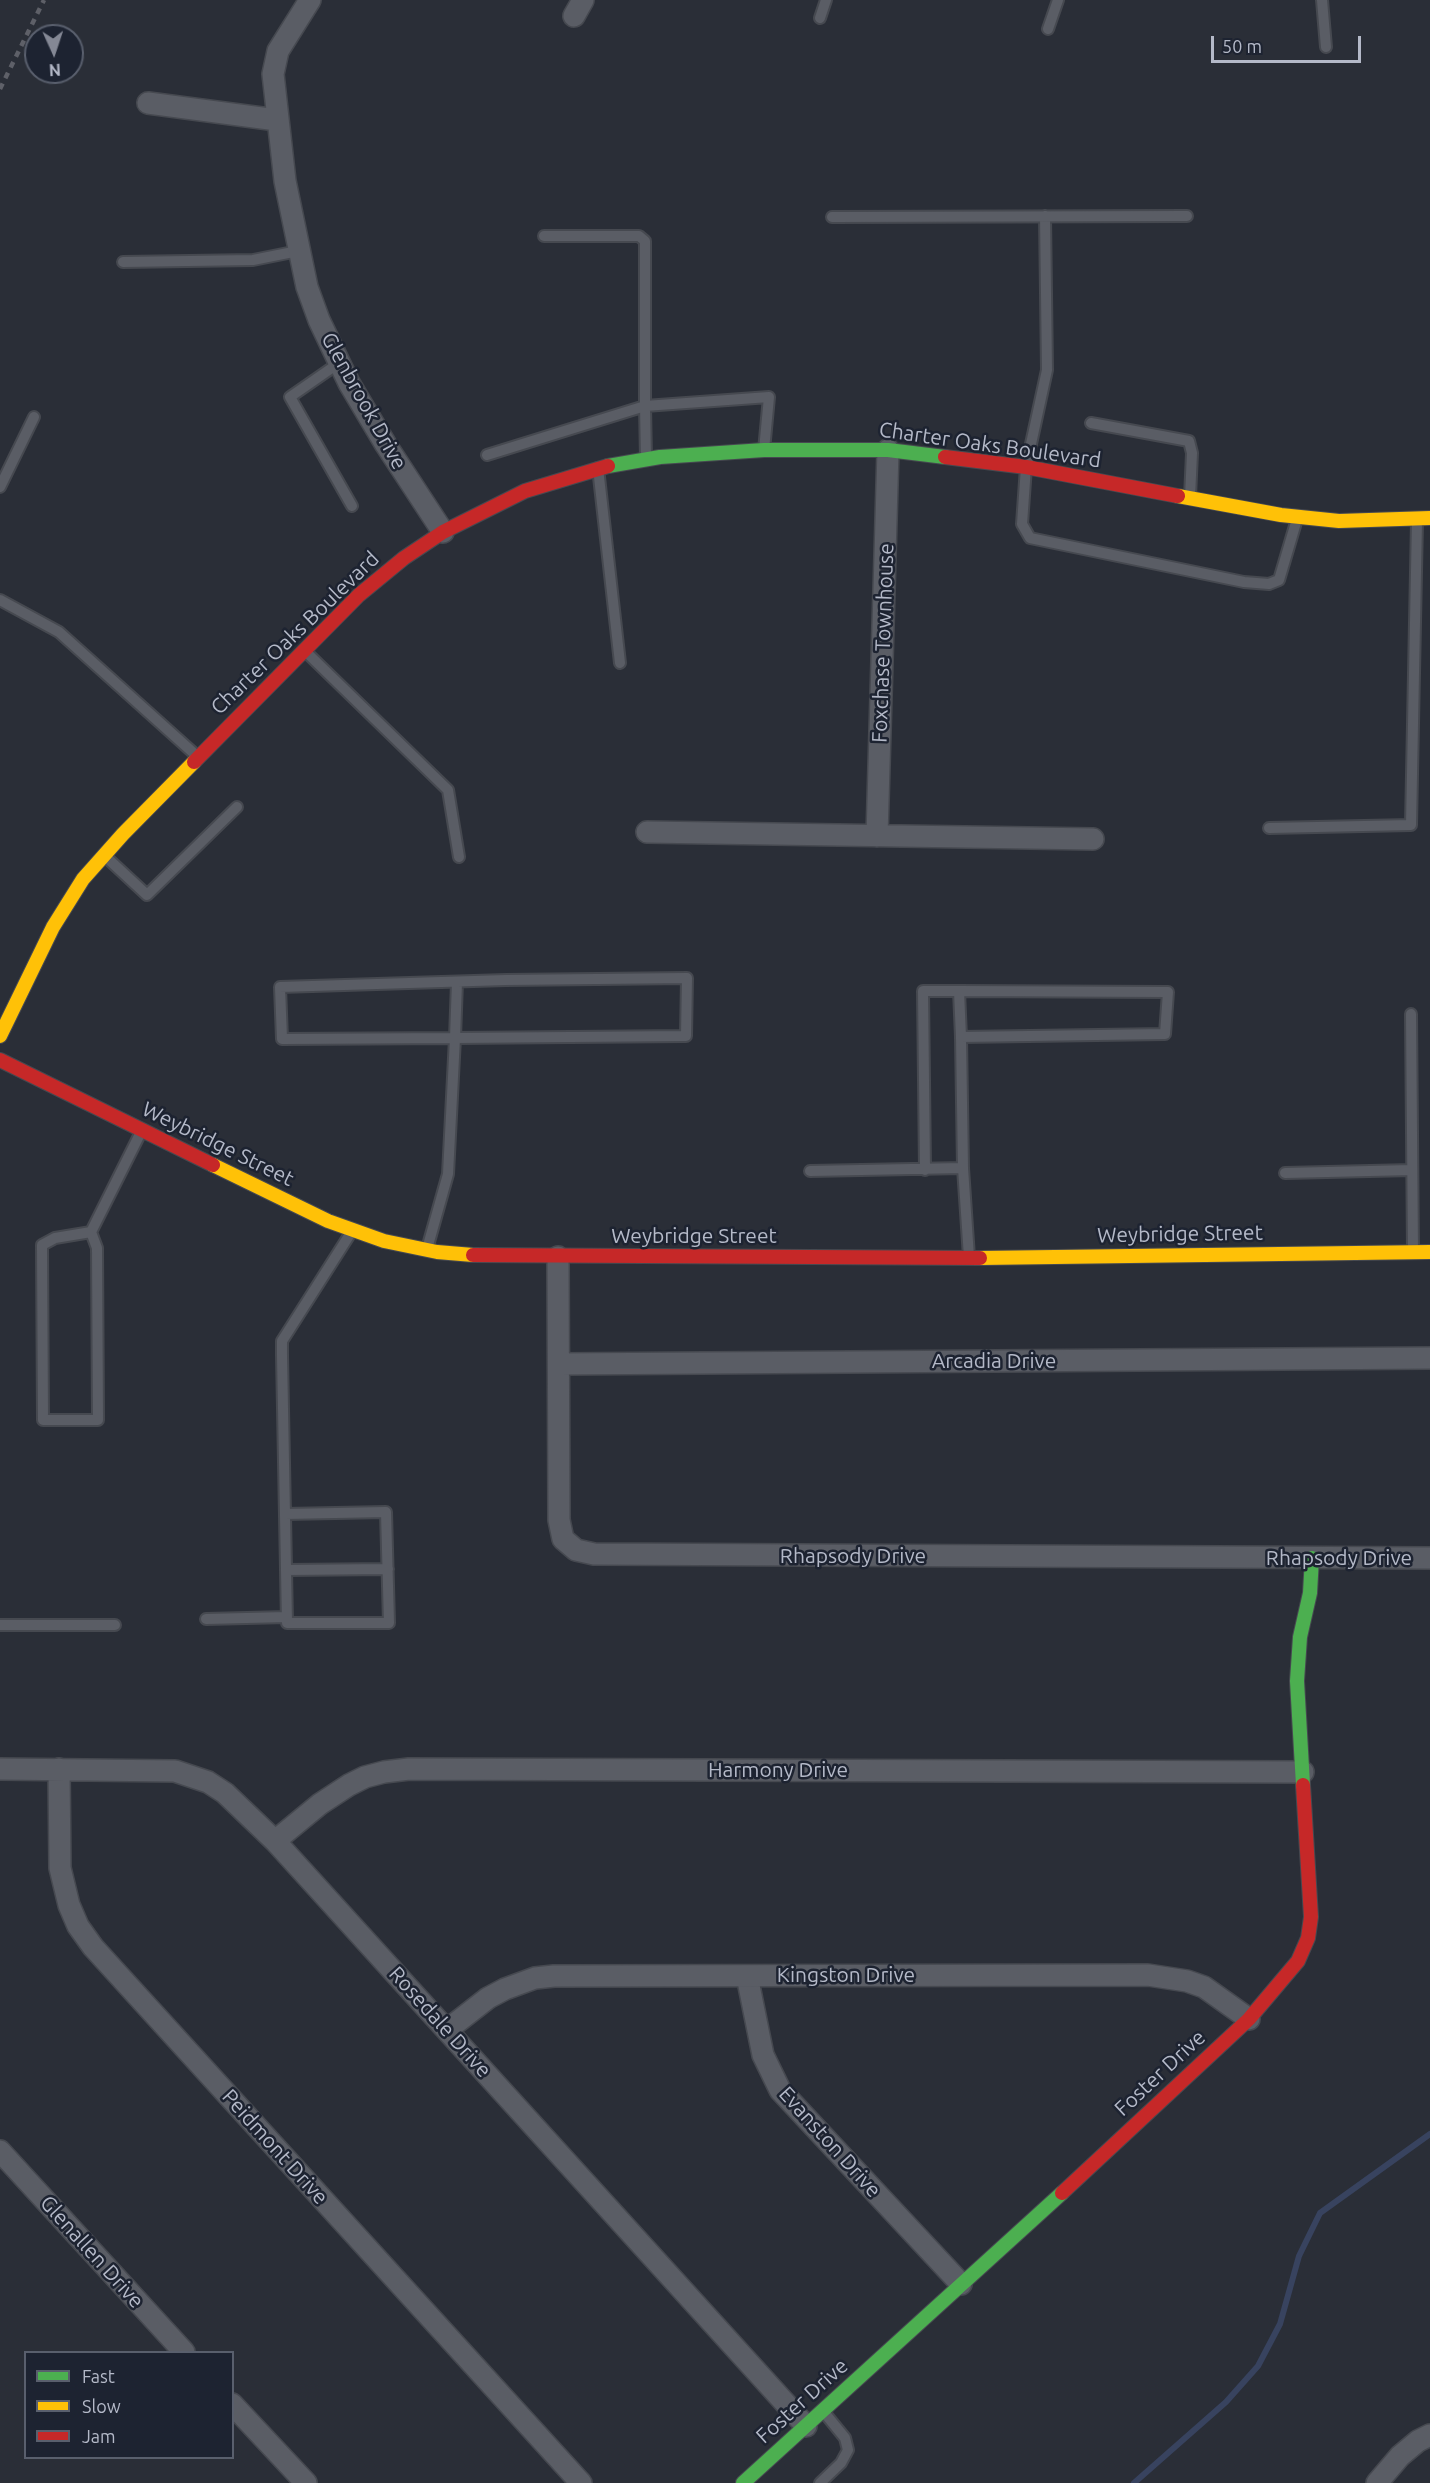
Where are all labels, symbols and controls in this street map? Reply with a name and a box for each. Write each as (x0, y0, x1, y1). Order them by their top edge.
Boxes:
north arrow (24, 24, 84, 84)
scale bar (1214, 24, 1364, 62)
text: 50 m (1222, 36, 1262, 56)
text: N (48, 61, 61, 79)
street label: Glenbrook Drive (316, 328, 412, 474)
street label: Charter Oaks Boulevard (877, 417, 1103, 473)
street label: Foxchase Townhouse (867, 543, 899, 743)
street label: Charter Oaks Boulevard (206, 546, 384, 720)
street label: Weybridge Street (138, 1096, 298, 1192)
street label: Weybridge Street (1097, 1220, 1263, 1248)
street label: Weybridge Street (611, 1223, 777, 1249)
street label: Arcadia Drive (932, 1348, 1056, 1374)
street label: Rhapsody Drive (780, 1543, 926, 1569)
street label: Rhapsody Drive (1266, 1545, 1412, 1571)
street label: Harmony Drive (708, 1757, 848, 1783)
street label: Rosedale Drive (384, 1961, 496, 2083)
street label: Kingston Drive (777, 1962, 915, 1988)
street label: Foster Drive (1109, 2025, 1211, 2121)
street label: Evanston Drive (774, 2081, 886, 2203)
street label: Peidmont Drive (217, 2084, 333, 2210)
street label: Glenallen Drive (35, 2190, 149, 2314)
legend (24, 2351, 234, 2459)
street label: Foster Drive (751, 2353, 853, 2449)
text: Fast (82, 2366, 115, 2386)
text: Slow (82, 2396, 121, 2416)
text: Jam (82, 2426, 116, 2446)

